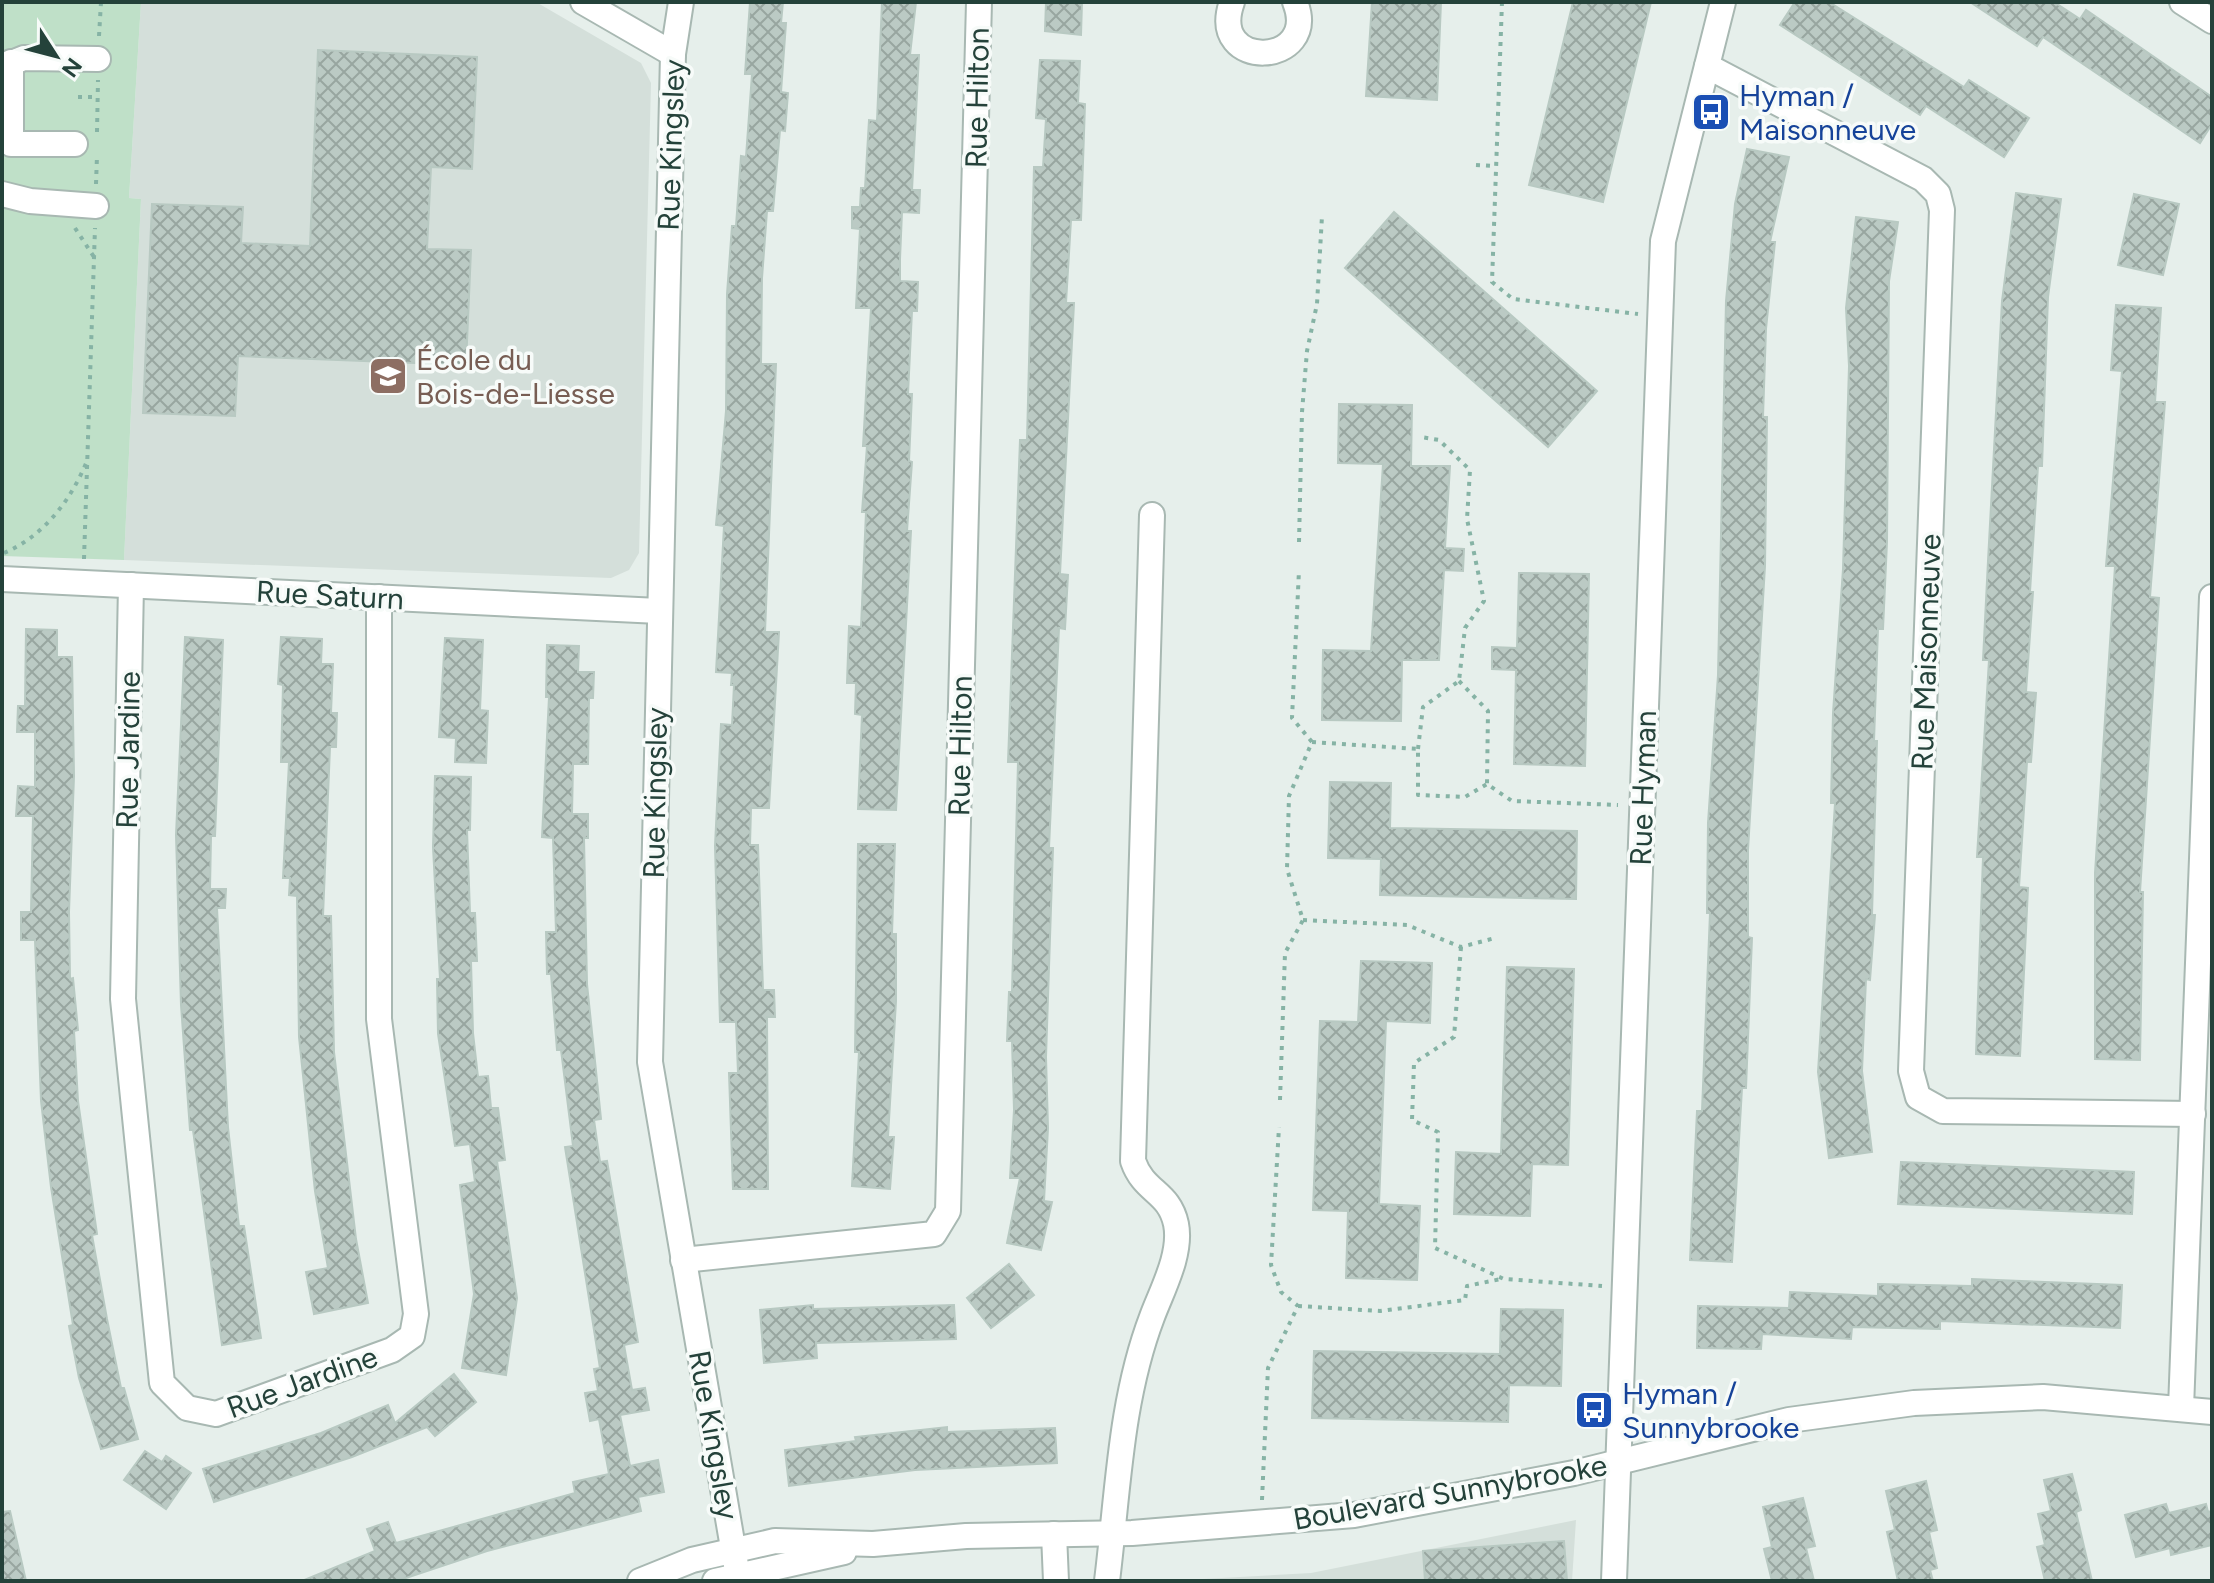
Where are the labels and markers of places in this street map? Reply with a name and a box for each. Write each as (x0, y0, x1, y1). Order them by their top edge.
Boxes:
place label: Hyman / Maisonneuve (1739, 77, 1916, 148)
bus stop icon: Hyman / Maisonneuve (1690, 91, 1732, 133)
place label: École du Bois-de-Liesse (416, 341, 615, 412)
school or university icon: École du Bois-de-Liesse (367, 355, 409, 397)
place label: Hyman / Sunnybrooke (1622, 1375, 1799, 1446)
bus stop icon: Hyman / Sunnybrooke (1573, 1389, 1615, 1431)

